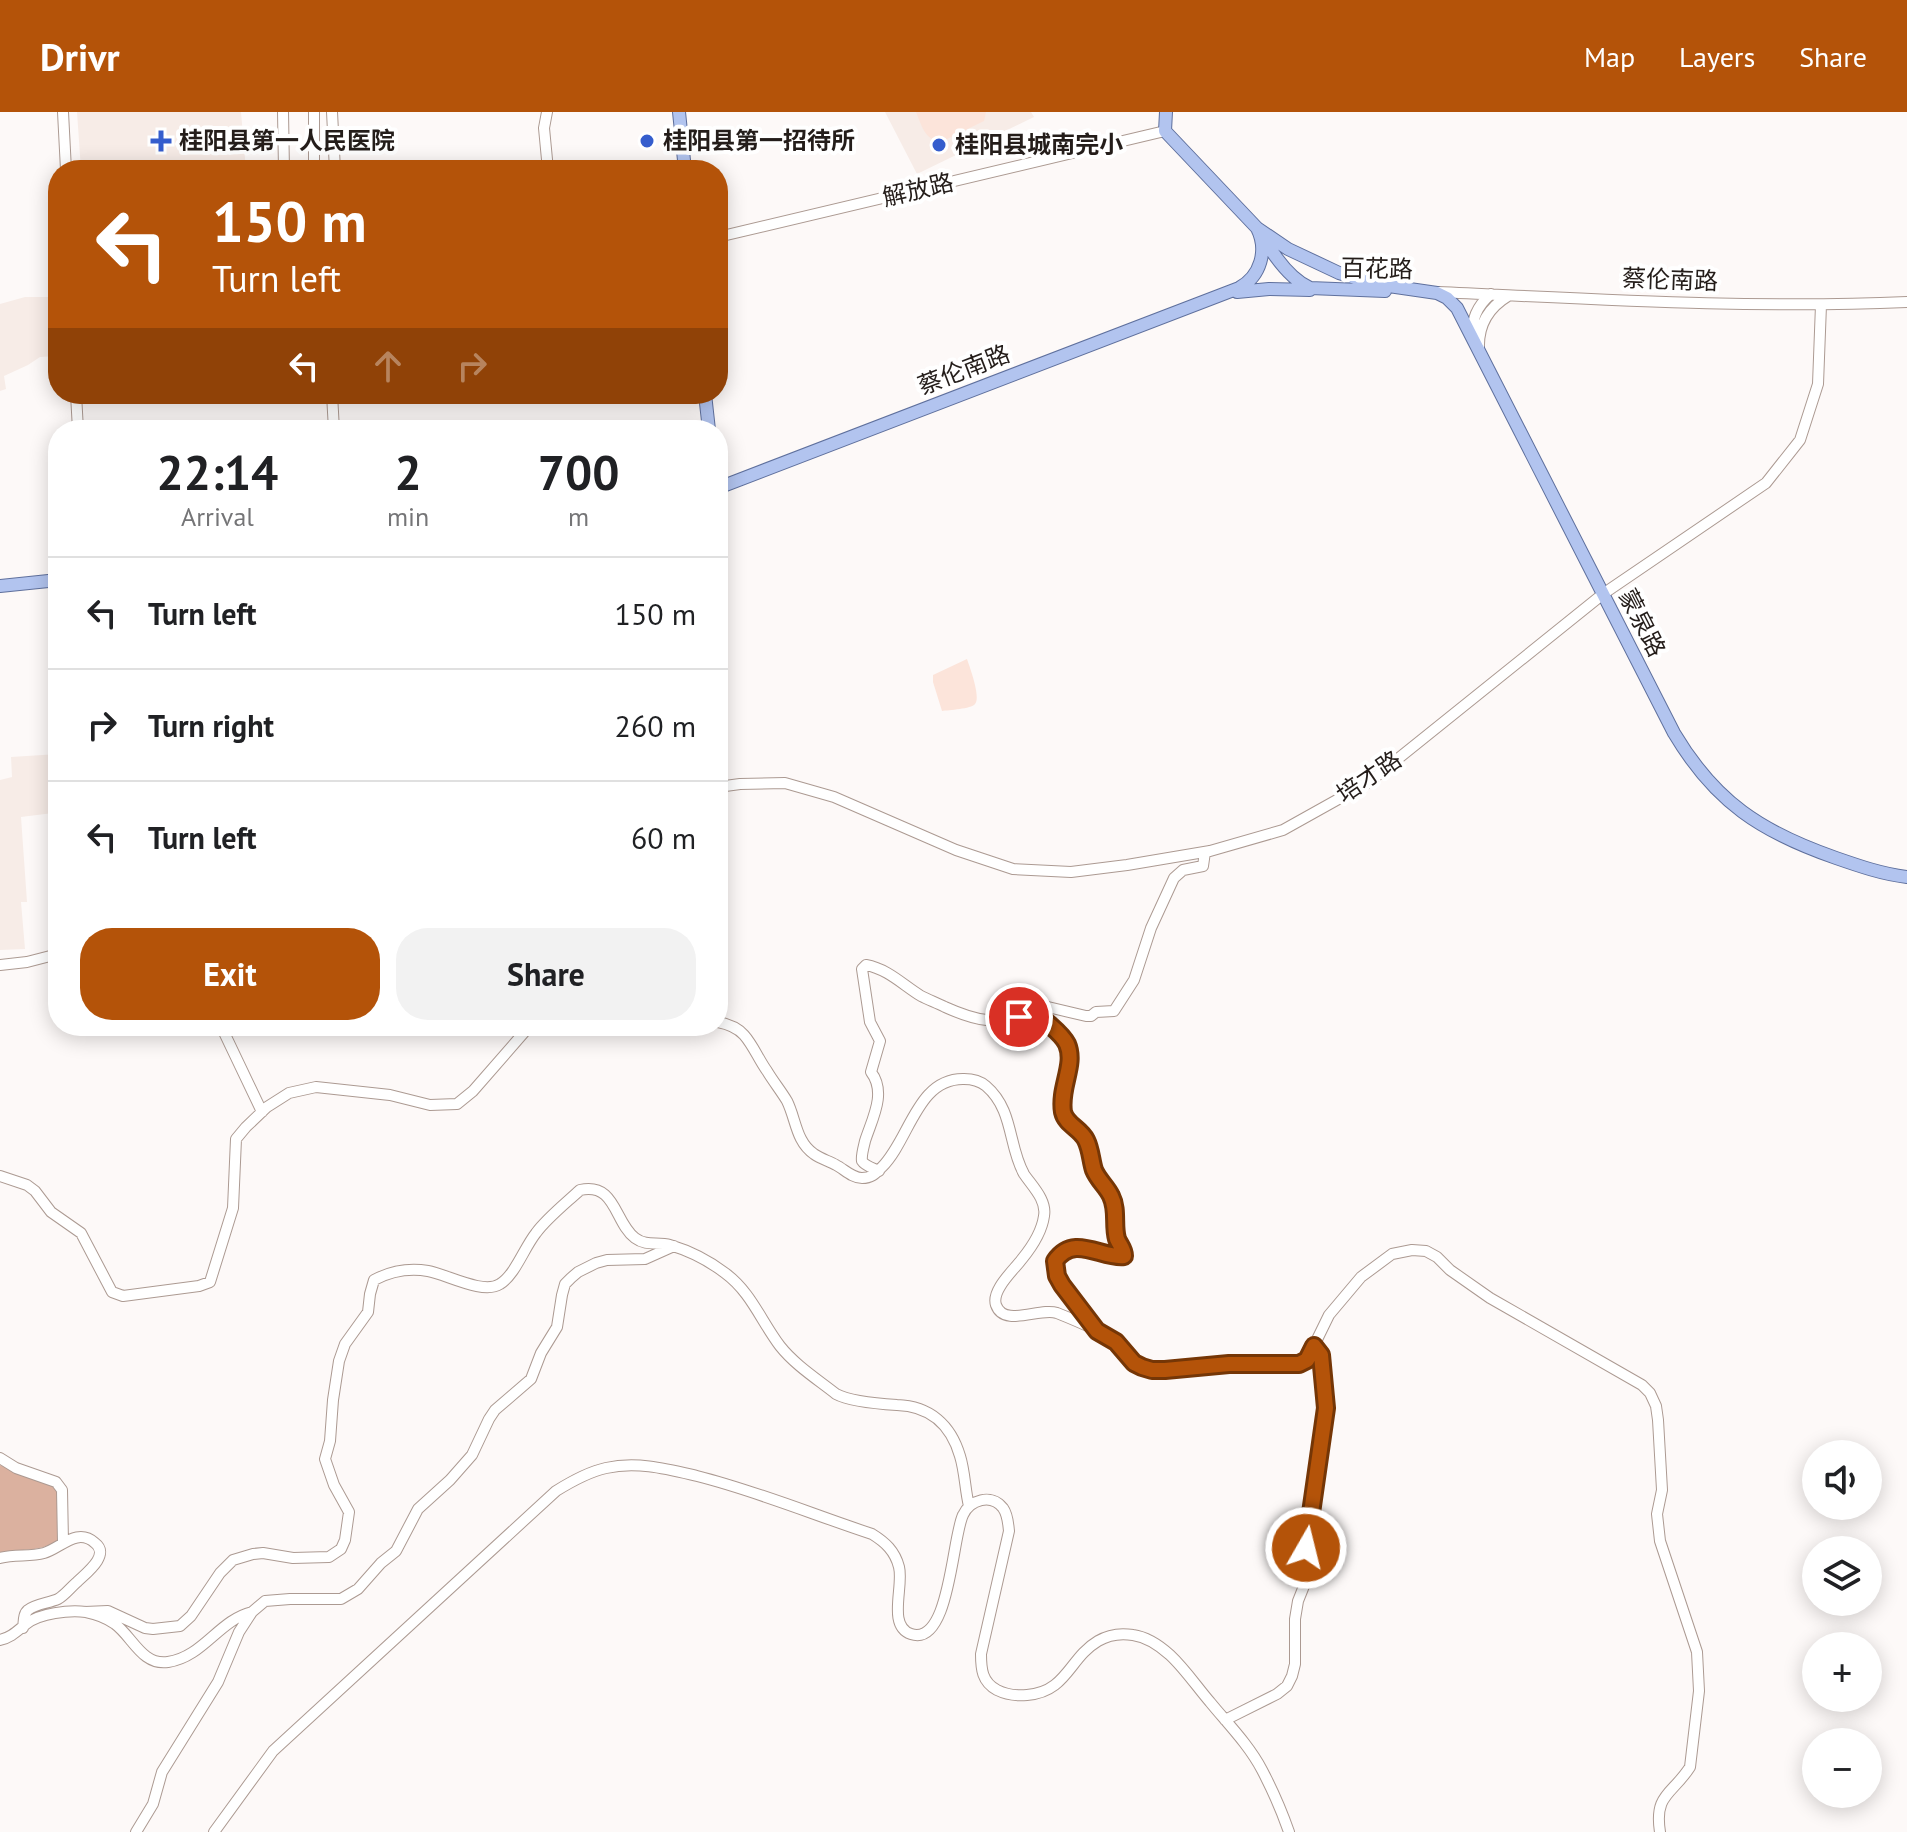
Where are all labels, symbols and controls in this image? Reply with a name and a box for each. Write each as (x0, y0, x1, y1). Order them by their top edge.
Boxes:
text: Drivr (40, 32, 120, 81)
text: Map (1584, 38, 1635, 75)
text: Layers (1679, 38, 1755, 75)
text: Share (1799, 38, 1867, 75)
place label: 桂阳县第一人民医院 (179, 125, 395, 156)
place label: 桂阳县第一招待所 (663, 125, 855, 156)
place label: 桂阳县城南完小 (955, 129, 1123, 160)
marker: 桂阳县第一人民医院 (150, 130, 172, 152)
marker: 桂阳县第一招待所 (638, 132, 656, 150)
marker: 桂阳县城南完小 (930, 136, 948, 154)
street label: 解放路 (879, 166, 956, 213)
text: 150 m (212, 185, 367, 257)
icon: left (80, 192, 184, 296)
street label: 百花路 (1341, 252, 1413, 285)
text: Turn left (212, 255, 341, 302)
street label: 蔡伦南路 (1622, 262, 1719, 297)
street label: 蔡伦南路 (913, 338, 1014, 401)
icon: left (282, 344, 326, 388)
icon: ahead (366, 344, 410, 388)
icon: right (450, 344, 494, 388)
text: 22:14 (157, 441, 278, 503)
text: 2 (394, 441, 422, 503)
text: 700 (538, 441, 619, 503)
text: Arrival (181, 500, 254, 533)
text: min (387, 500, 429, 533)
text: m (568, 500, 589, 533)
street label: 蒙泉路 (1612, 584, 1673, 662)
icon: left (80, 591, 124, 635)
text: Turn left (148, 594, 256, 633)
text: 150 m (615, 594, 696, 633)
icon: right (80, 703, 124, 747)
text: Turn right (148, 706, 274, 745)
text: 260 m (615, 706, 696, 745)
street label: 培才路 (1330, 744, 1407, 810)
icon: left (80, 815, 124, 859)
text: Turn left (148, 818, 256, 857)
text: 60 m (631, 818, 696, 857)
button: Exit (80, 928, 380, 1020)
button: Share (396, 928, 696, 1020)
pin (985, 983, 1053, 1051)
icon: arrive (997, 995, 1041, 1039)
map controls (1802, 1440, 1882, 1808)
button: sound (1802, 1440, 1882, 1520)
position arrow (1264, 1506, 1348, 1590)
button: layers (1802, 1536, 1882, 1616)
button: + (1802, 1632, 1882, 1712)
button: − (1802, 1728, 1882, 1808)

